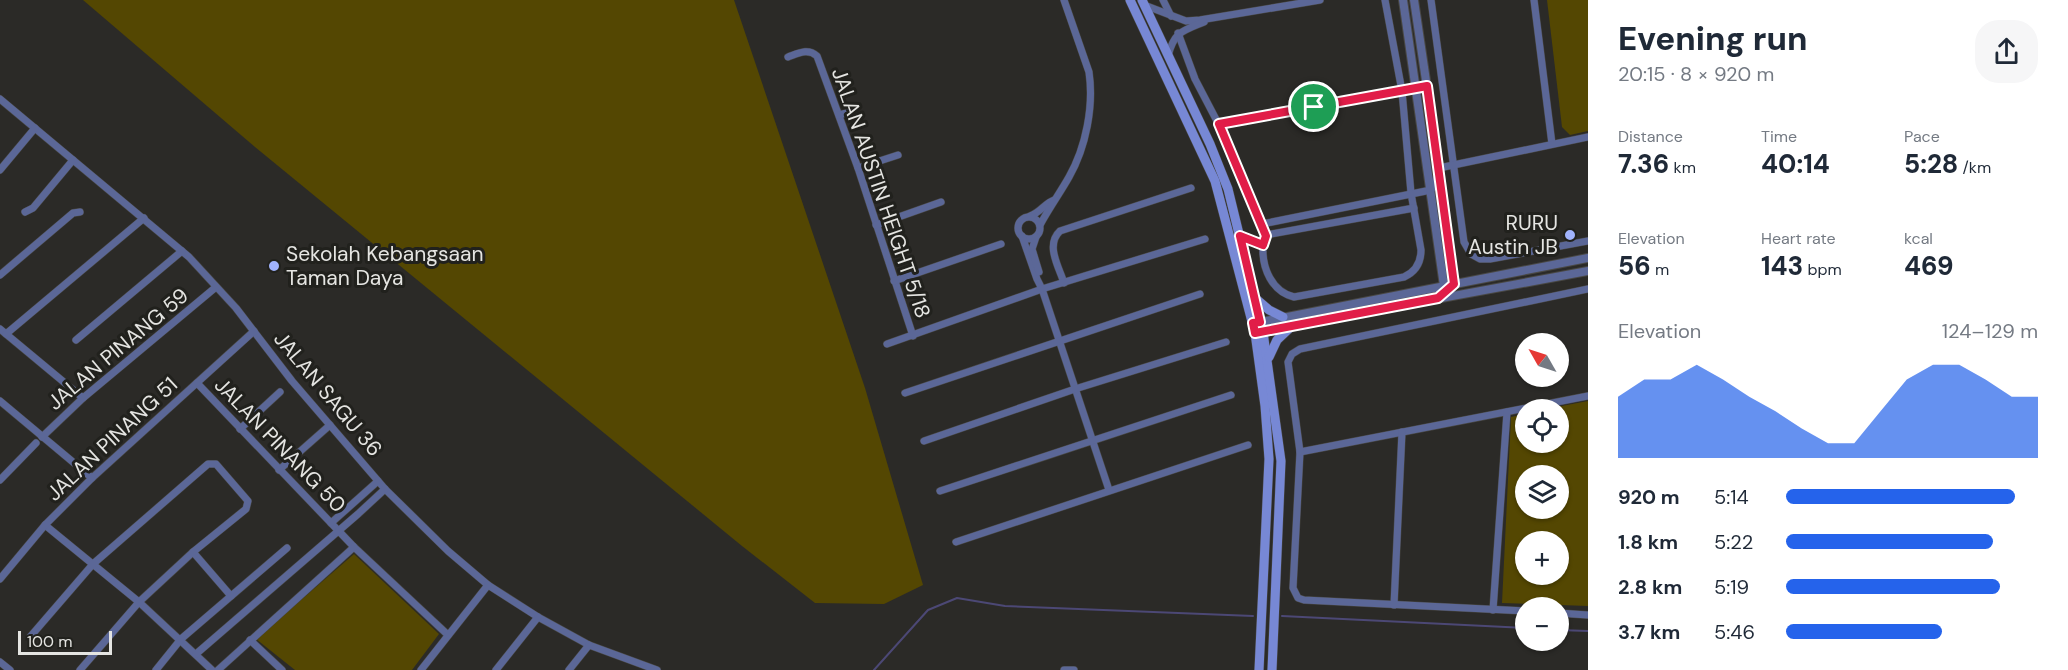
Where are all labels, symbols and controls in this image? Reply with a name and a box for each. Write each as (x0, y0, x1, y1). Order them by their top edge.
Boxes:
text: Evening run (1618, 17, 1807, 60)
button: share (1975, 20, 2038, 83)
text: 20:15 · 8 × 920 m (1618, 61, 1774, 87)
street label: JALAN AUSTIN HEIGHT 5/18 (825, 64, 937, 322)
pin (1288, 81, 1339, 132)
icon: arrive (1297, 90, 1330, 123)
text: Distance (1618, 126, 1683, 147)
text: Time (1761, 126, 1797, 147)
text: Pace (1904, 126, 1940, 147)
text: 7.36 (1618, 147, 1669, 181)
text: 40:14 (1761, 147, 1830, 181)
text: 5:28 (1904, 147, 1958, 181)
text: km (1669, 157, 1696, 178)
text: /km (1958, 157, 1991, 178)
place label: RURU Austin JB (1468, 209, 1558, 261)
marker: RURU Austin JB (1563, 228, 1577, 242)
text: Elevation (1618, 228, 1685, 249)
text: Heart rate (1761, 228, 1836, 249)
text: kcal (1904, 228, 1933, 249)
place label: Sekolah Kebangsaan Taman Daya (286, 240, 483, 292)
text: 56 (1618, 249, 1651, 283)
text: 143 (1761, 249, 1803, 283)
text: 469 (1904, 249, 1954, 283)
marker: Sekolah Kebangsaan Taman Daya (267, 259, 281, 273)
text: m (1651, 259, 1669, 280)
text: bpm (1803, 259, 1842, 280)
street label: JALAN PINANG 59 (42, 282, 194, 416)
text: Elevation (1618, 318, 1701, 344)
text: 124–129 m (1942, 318, 2038, 344)
street label: JALAN SAGU 36 (267, 326, 389, 462)
north arrow (1515, 333, 1569, 387)
map controls (1515, 333, 1569, 651)
street label: JALAN PINANG 51 (40, 371, 184, 507)
street label: JALAN PINANG 50 (208, 371, 352, 519)
button: locate (1515, 399, 1569, 453)
button: layers (1515, 465, 1569, 519)
text: 920 m (1618, 484, 1680, 510)
text: 5:14 (1714, 484, 1749, 510)
text: 1.8 km (1618, 529, 1678, 555)
text: 5:22 (1714, 529, 1753, 555)
button: + (1515, 531, 1569, 585)
text: 2.8 km (1618, 574, 1682, 600)
text: 5:19 (1714, 574, 1749, 600)
button: − (1515, 597, 1569, 651)
text: 3.7 km (1618, 619, 1680, 645)
text: 5:46 (1714, 619, 1755, 645)
scale bar (18, 628, 112, 656)
text: 100 m (27, 631, 72, 652)

